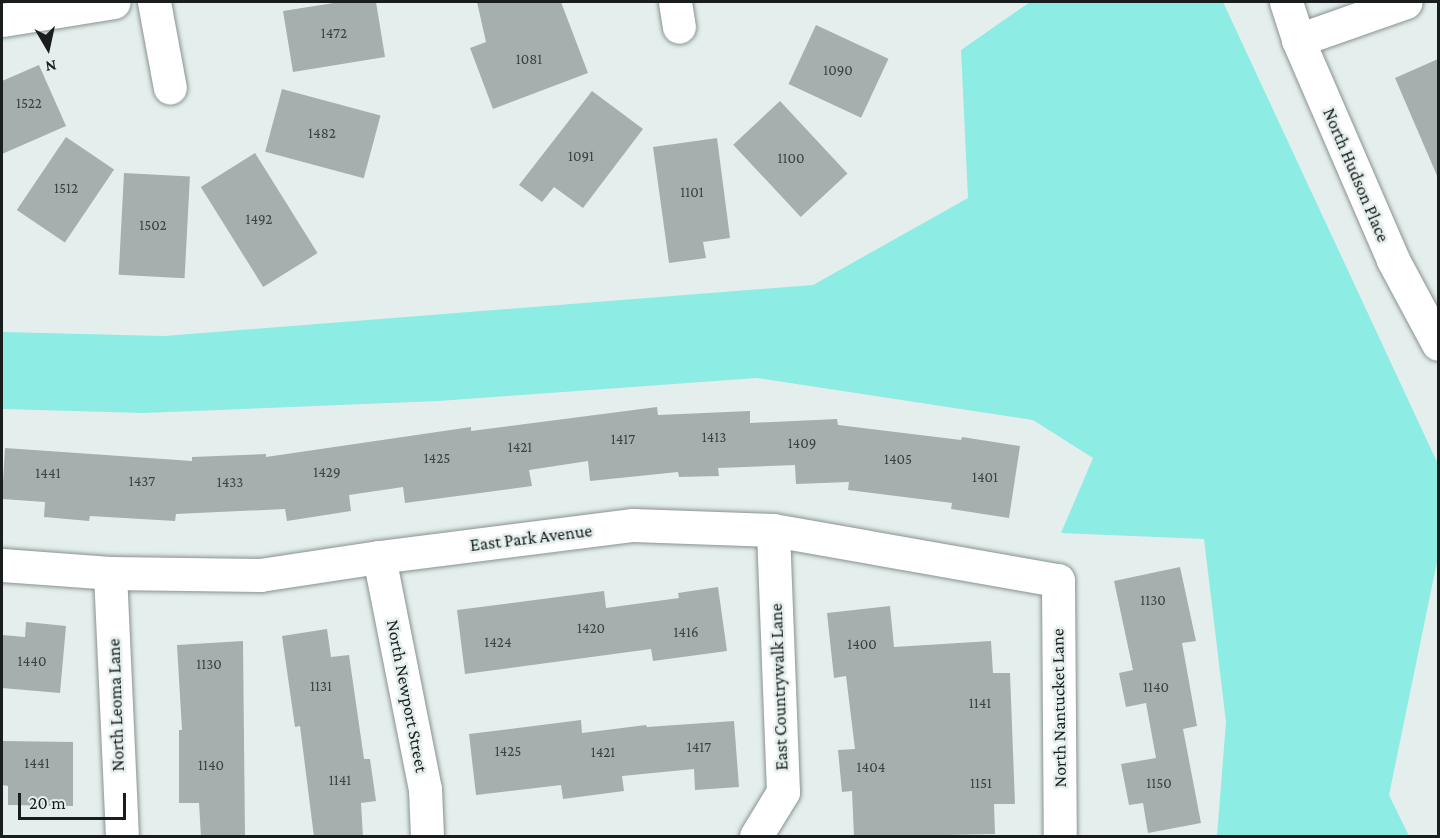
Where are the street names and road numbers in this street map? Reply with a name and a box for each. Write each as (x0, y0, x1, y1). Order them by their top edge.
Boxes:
street label: North Hudson Place (1318, 105, 1394, 245)
street label: East Park Avenue (469, 520, 593, 556)
street label: East Countrywalk Lane (765, 603, 793, 771)
street label: North Newport Street (382, 618, 432, 774)
street label: North Nantucket Lane (1047, 628, 1071, 788)
street label: North Leoma Lane (103, 638, 129, 772)

